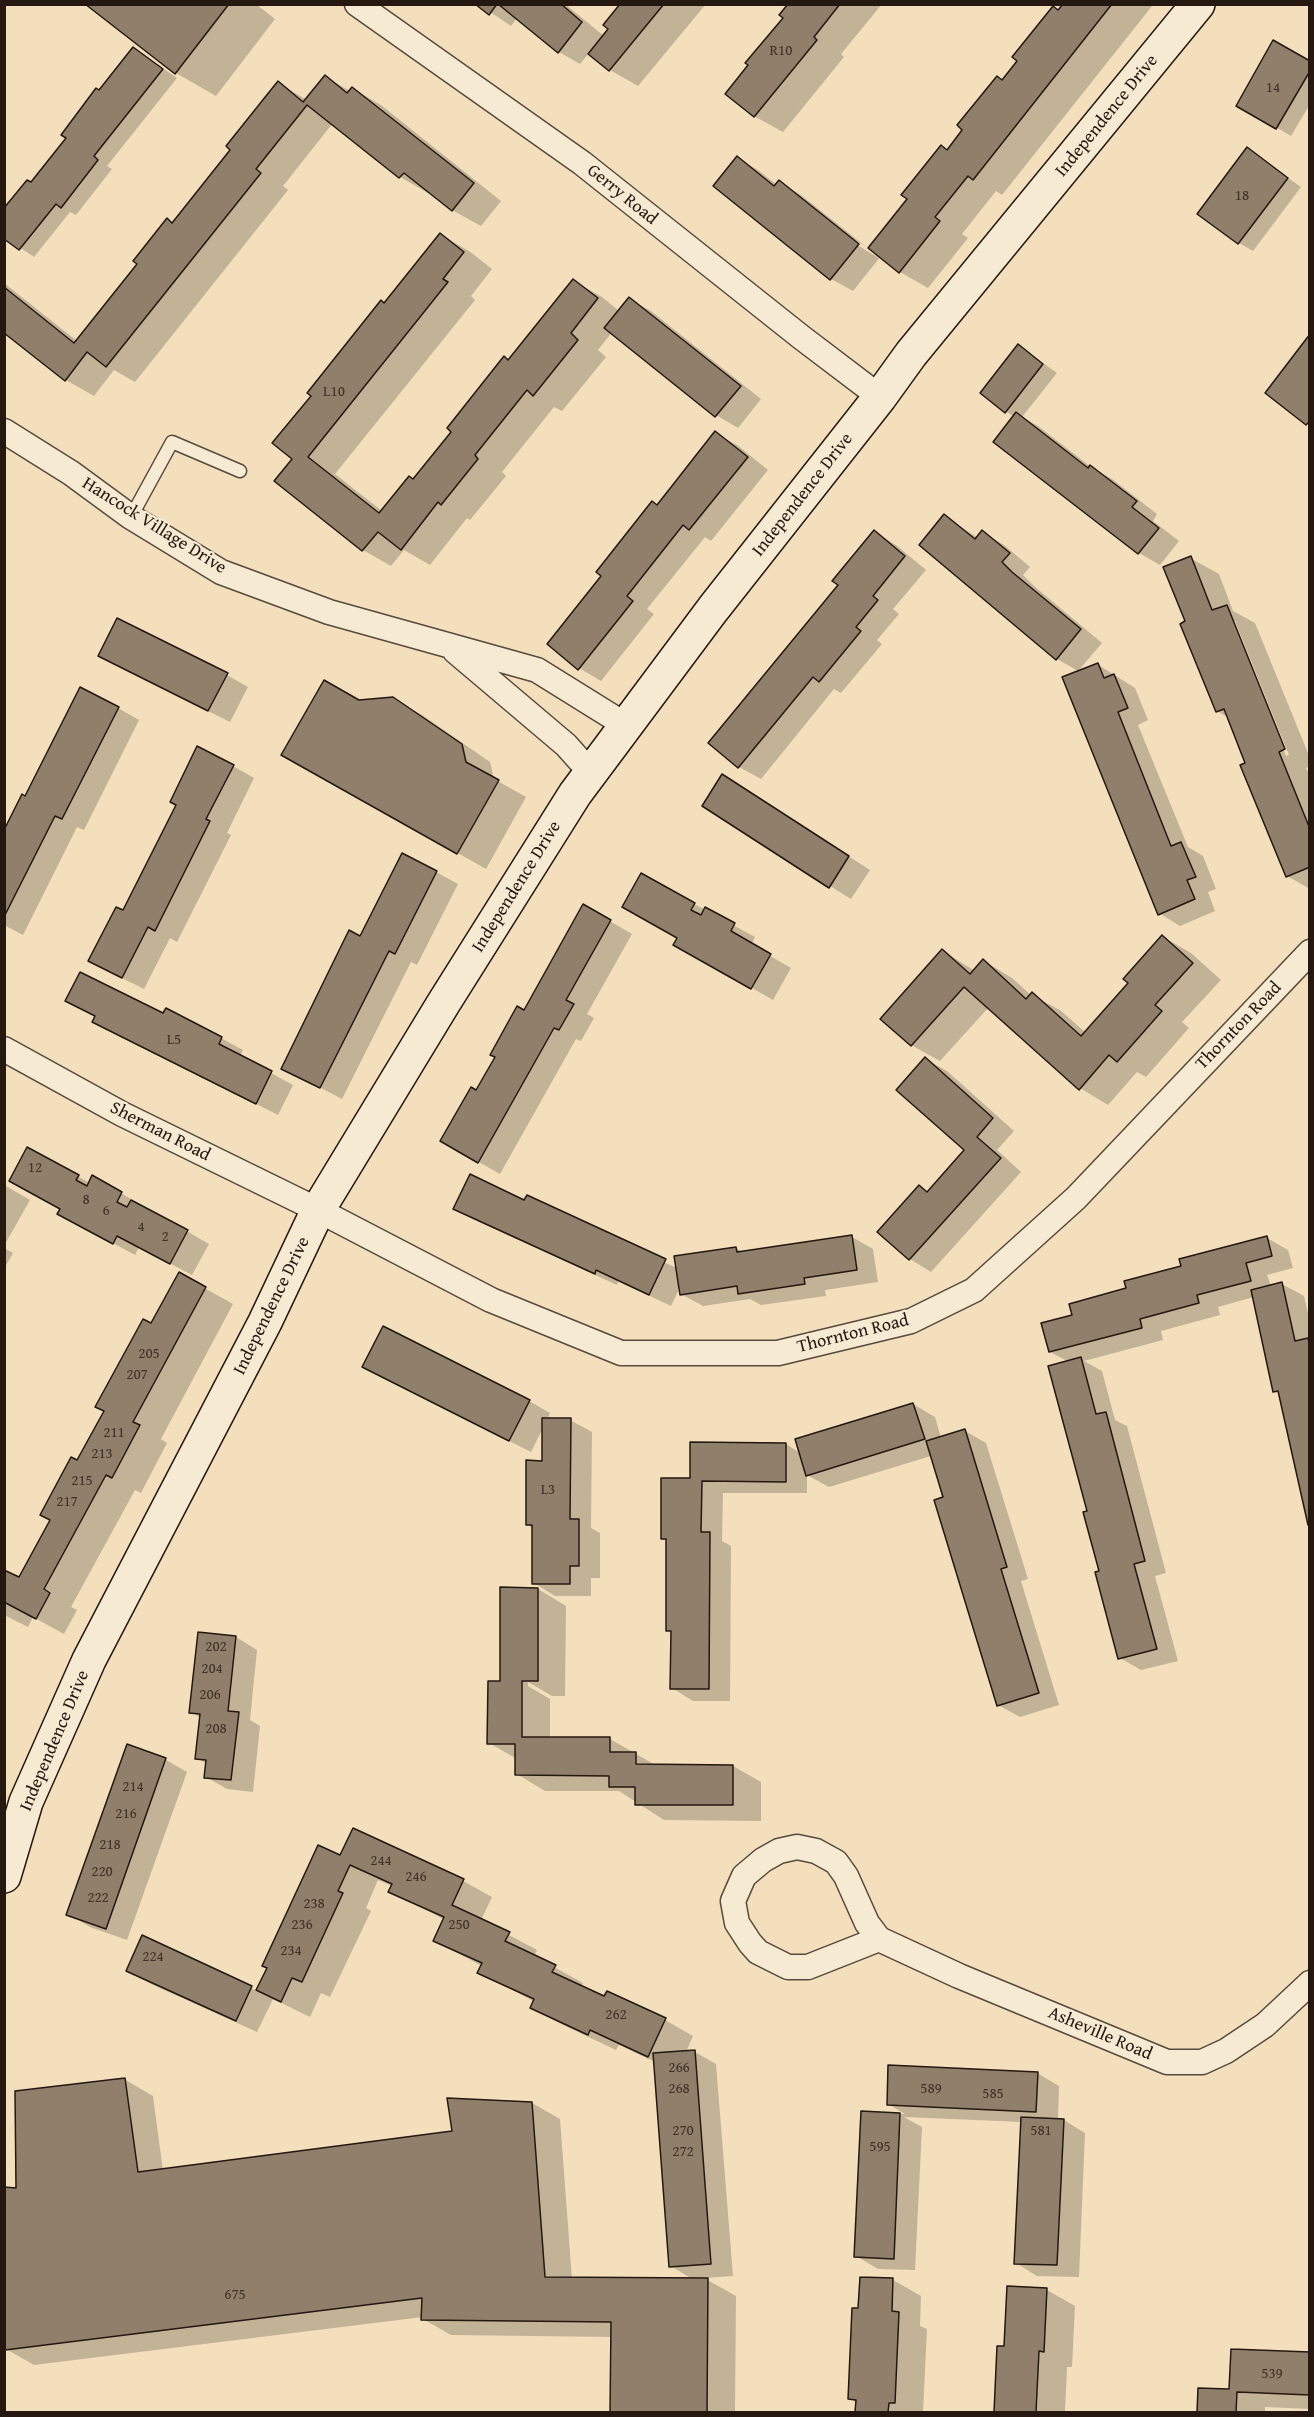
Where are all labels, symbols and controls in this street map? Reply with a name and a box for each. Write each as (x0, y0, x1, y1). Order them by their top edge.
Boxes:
house number: R10 (769, 42, 793, 60)
street label: Independence Drive (1051, 51, 1163, 181)
house number: 14 (1266, 79, 1280, 97)
street label: Gerry Road (582, 160, 662, 230)
house number: 18 (1235, 187, 1249, 205)
house number: L10 (323, 383, 345, 401)
street label: Independence Drive (748, 429, 858, 561)
street label: Hancock Village Drive (78, 473, 230, 579)
street label: Independence Drive (468, 817, 566, 957)
street label: Thornton Road (1192, 977, 1286, 1075)
house number: L5 (167, 1031, 181, 1049)
street label: Sherman Road (106, 1097, 214, 1167)
house number: 12 (28, 1159, 42, 1177)
house number: 8 (82, 1191, 90, 1209)
house number: 6 (102, 1202, 110, 1220)
house number: 4 (137, 1218, 145, 1236)
house number: 2 (161, 1228, 169, 1246)
street label: Independence Drive (229, 1233, 315, 1379)
street label: Thornton Road (795, 1310, 911, 1358)
house number: 205 (138, 1345, 160, 1363)
house number: 207 (126, 1366, 148, 1384)
house number: 211 (103, 1424, 125, 1442)
house number: 213 (91, 1445, 113, 1463)
house number: 215 (71, 1472, 93, 1490)
house number: L3 (541, 1481, 555, 1499)
house number: 217 (56, 1493, 78, 1511)
house number: 202 (205, 1638, 227, 1656)
house number: 204 (201, 1660, 223, 1678)
street label: Independence Drive (16, 1667, 94, 1815)
house number: 206 (199, 1686, 221, 1704)
house number: 208 (205, 1720, 227, 1738)
house number: 214 (122, 1778, 144, 1796)
house number: 216 (115, 1805, 137, 1823)
house number: 218 (99, 1836, 121, 1854)
house number: 244 (370, 1852, 392, 1870)
house number: 220 (91, 1863, 113, 1881)
house number: 246 (405, 1868, 427, 1886)
house number: 222 (87, 1889, 109, 1907)
house number: 238 (303, 1895, 325, 1913)
house number: 236 (291, 1916, 313, 1934)
house number: 250 (448, 1916, 470, 1934)
house number: 234 (280, 1942, 302, 1960)
house number: 224 (142, 1948, 164, 1966)
street label: Asheville Road (1045, 2002, 1155, 2066)
house number: 262 (605, 2006, 627, 2024)
house number: 266 (668, 2059, 690, 2077)
house number: 268 (668, 2080, 690, 2098)
house number: 589 (920, 2080, 942, 2098)
house number: 585 (982, 2085, 1004, 2103)
house number: 270 (672, 2122, 694, 2140)
house number: 581 (1030, 2122, 1052, 2140)
house number: 595 (869, 2138, 891, 2156)
house number: 272 (672, 2143, 694, 2161)
house number: 675 (224, 2286, 246, 2304)
house number: 539 (1261, 2365, 1283, 2383)

